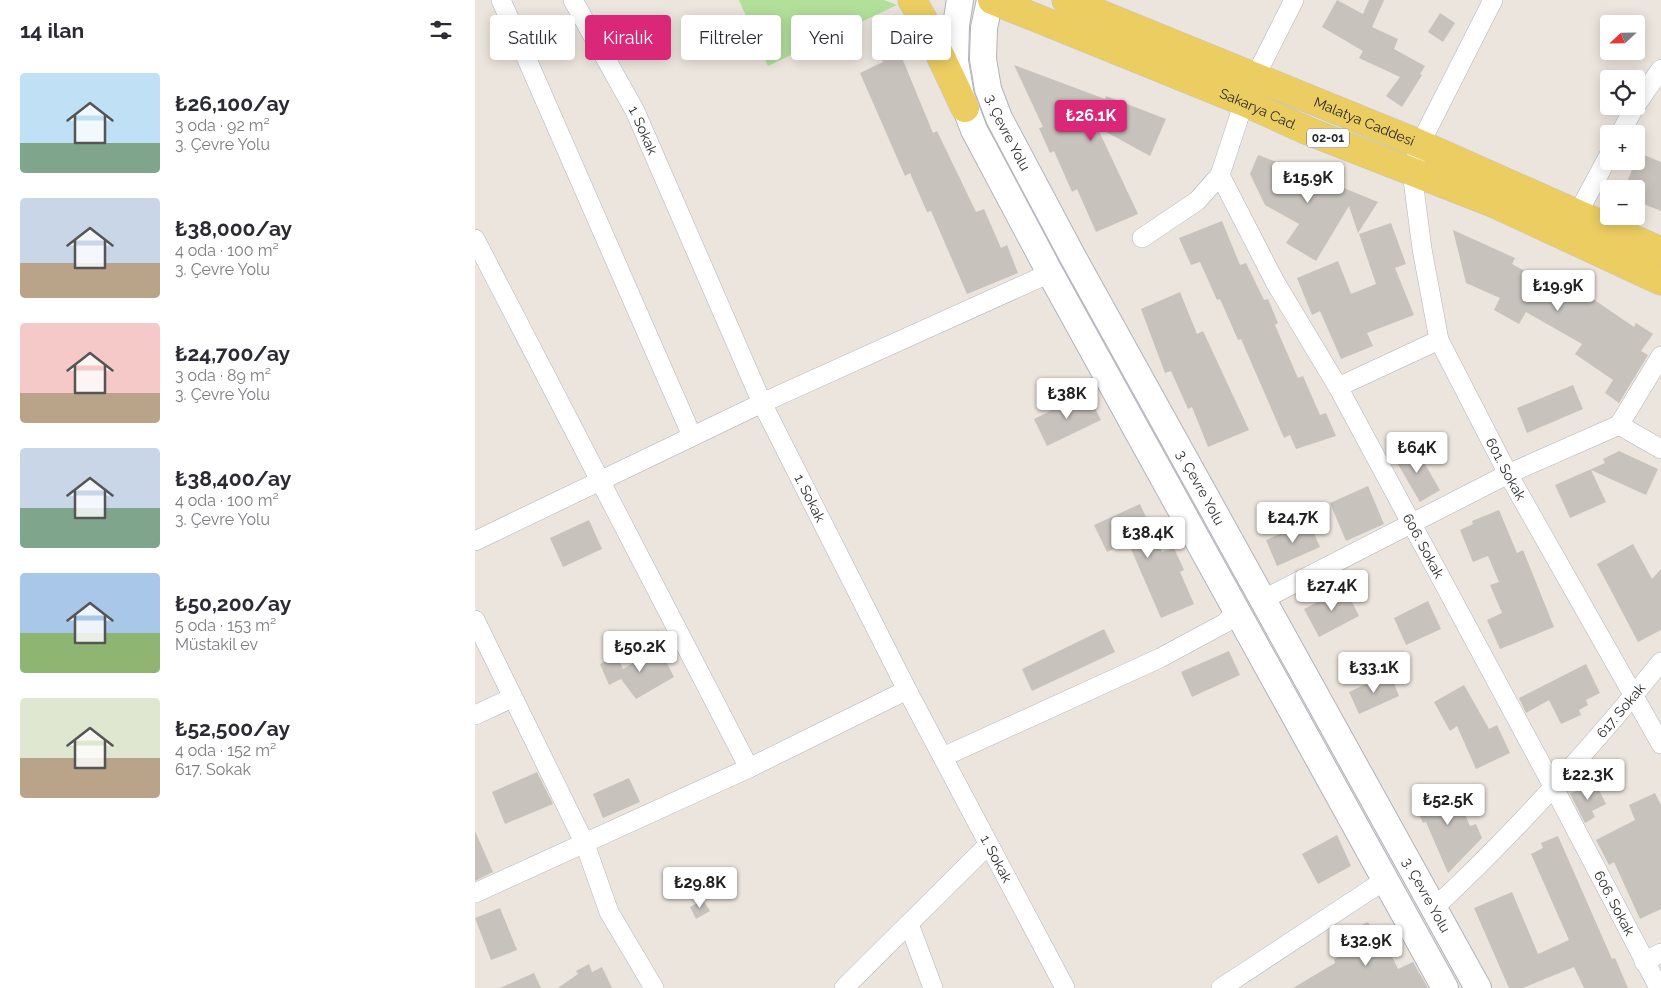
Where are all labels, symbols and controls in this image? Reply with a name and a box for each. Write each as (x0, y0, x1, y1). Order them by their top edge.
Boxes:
chip: Satılık (490, 15, 575, 60)
chip: Kiralık (585, 15, 671, 60)
chip: Filtreler (681, 15, 781, 60)
chip: Yeni (791, 15, 862, 60)
chip: Daire (872, 15, 951, 60)
north arrow (1600, 15, 1645, 60)
map controls (1600, 15, 1645, 225)
icon: filters (427, 16, 455, 44)
text: 14 ilan (20, 18, 84, 43)
button: locate (1600, 70, 1645, 115)
street label: Sakarya Cad. (1217, 85, 1300, 133)
text: ₺26,100/ay (175, 91, 290, 116)
street label: 3. Çevre Yolu (983, 92, 1034, 173)
icon: home (60, 93, 120, 153)
street label: Malatya Caddesi (1312, 94, 1417, 149)
pin: ₺26.1K (1050, 100, 1132, 142)
street label: 1. Sokak (626, 103, 661, 157)
text: ₺26.1K (1066, 106, 1116, 125)
text: 3 oda · 92 m² (175, 116, 270, 135)
button: + (1600, 125, 1645, 170)
road number: 02-01 (1307, 128, 1349, 148)
text: 3. Çevre Yolu (175, 135, 270, 154)
pin: ₺15.9K (1267, 162, 1349, 204)
text: ₺15.9K (1283, 168, 1333, 187)
button: − (1600, 180, 1645, 225)
text: ₺38,000/ay (175, 216, 292, 241)
icon: home (60, 218, 120, 278)
text: 4 oda · 100 m² (175, 241, 279, 260)
text: 3. Çevre Yolu (175, 260, 270, 279)
pin: ₺19.9K (1517, 270, 1599, 312)
text: ₺19.9K (1533, 276, 1583, 295)
text: ₺24,700/ay (175, 341, 290, 366)
icon: home (60, 343, 120, 403)
text: 3 oda · 89 m² (175, 366, 271, 385)
pin: ₺38K (1037, 378, 1097, 420)
text: ₺38K (1048, 384, 1086, 403)
text: 3. Çevre Yolu (175, 385, 270, 404)
pin: ₺64K (1387, 432, 1447, 474)
street label: 601. Sokak (1483, 435, 1529, 503)
text: ₺64K (1397, 438, 1437, 457)
street label: 3. Çevre Yolu (1173, 447, 1228, 528)
text: ₺38,400/ay (175, 466, 291, 491)
icon: home (60, 468, 120, 528)
street label: 1. Sokak (791, 471, 829, 525)
text: 4 oda · 100 m² (175, 491, 279, 510)
pin: ₺24.7K (1252, 502, 1334, 544)
text: ₺24.7K (1268, 508, 1318, 527)
text: 3. Çevre Yolu (175, 510, 270, 529)
street label: 606. Sokak (1400, 511, 1448, 581)
pin: ₺38.4K (1107, 516, 1189, 559)
text: ₺38.4K (1122, 523, 1174, 542)
pin: ₺27.4K (1291, 570, 1373, 612)
text: ₺27.4K (1307, 576, 1357, 595)
text: ₺50,200/ay (175, 591, 291, 616)
icon: home (60, 593, 120, 653)
text: 5 oda · 153 m² (175, 616, 276, 635)
pin: ₺50.2K (599, 630, 681, 673)
text: Müstakil ev (175, 635, 258, 654)
text: ₺50.2K (614, 637, 666, 656)
pin: ₺33.1K (1333, 652, 1415, 694)
text: ₺33.1K (1349, 658, 1399, 677)
street label: 617. Sokak (1593, 679, 1649, 741)
text: ₺52,500/ay (175, 716, 290, 741)
icon: home (60, 718, 120, 778)
text: 4 oda · 152 m² (175, 741, 276, 760)
pin: ₺22.3K (1547, 758, 1629, 801)
text: 617. Sokak (175, 760, 251, 779)
text: ₺22.3K (1563, 765, 1613, 784)
pin: ₺52.5K (1407, 784, 1489, 826)
text: ₺52.5K (1423, 790, 1473, 809)
street label: 1. Sokak (977, 832, 1016, 886)
street label: 3. Çevre Yolu (1399, 855, 1454, 935)
pin: ₺29.8K (659, 866, 741, 909)
street label: 606. Sokak (1591, 868, 1638, 939)
text: ₺29.8K (674, 873, 726, 892)
pin: ₺32.9K (1325, 924, 1407, 967)
text: ₺32.9K (1340, 931, 1392, 950)

